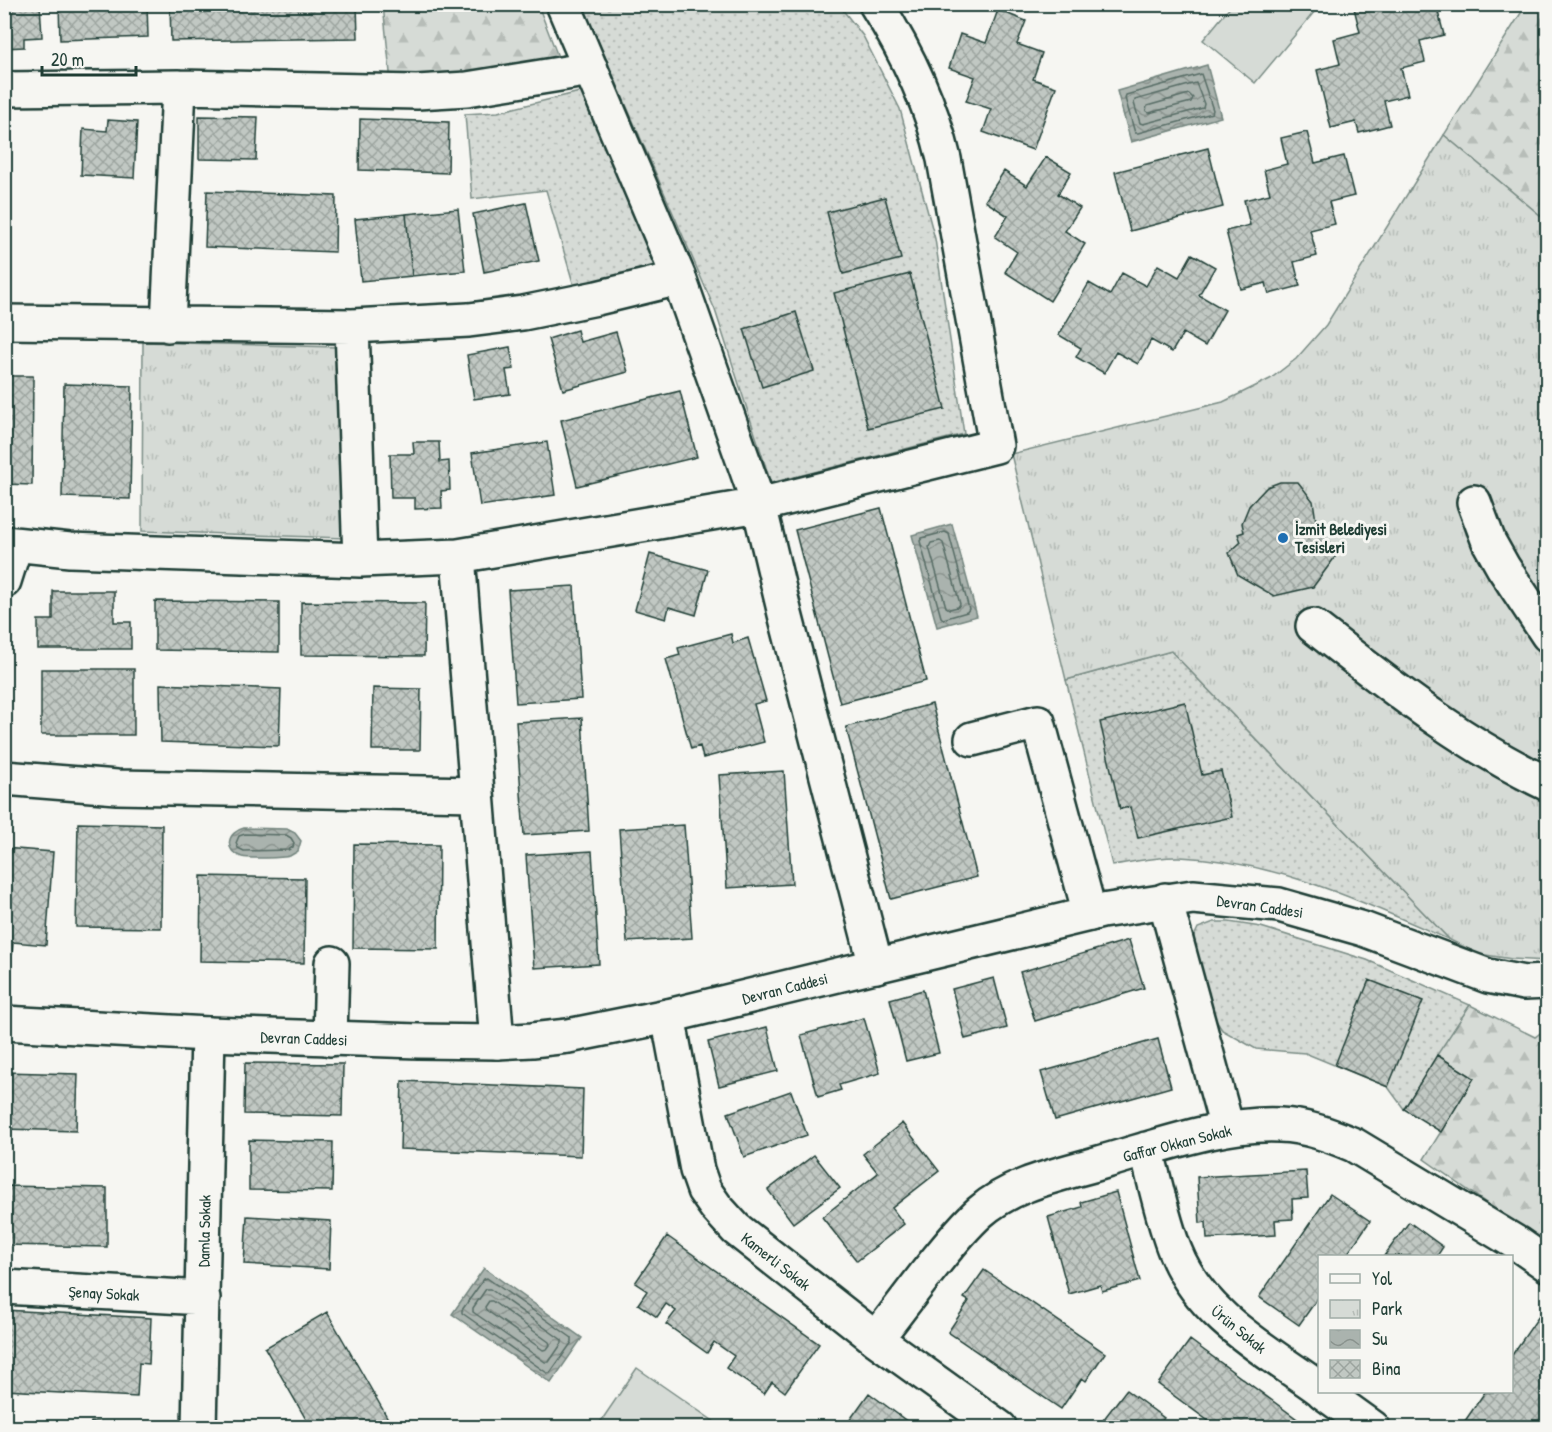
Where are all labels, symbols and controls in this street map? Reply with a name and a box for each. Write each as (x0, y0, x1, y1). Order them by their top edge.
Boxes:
scale bar (42, 39, 136, 77)
text: 20 m (51, 47, 84, 72)
place label: İzmit Belediyesi Tesisleri (1294, 518, 1387, 558)
marker: İzmit Belediyesi Tesisleri (1276, 531, 1290, 545)
street label: Devran Caddesi (1215, 889, 1305, 923)
street label: Devran Caddesi (740, 967, 830, 1009)
street label: Devran Caddesi (260, 1025, 348, 1051)
street label: Gaffar Okkan Sokak (1120, 1119, 1234, 1167)
street label: Damla Sokak (192, 1194, 216, 1267)
street label: Kamerli Sokak (737, 1227, 816, 1295)
legend (1318, 1255, 1513, 1393)
text: Yol (1372, 1266, 1392, 1291)
street label: Şenay Sokak (68, 1280, 140, 1306)
text: Park (1372, 1296, 1403, 1321)
street label: Ürün Sokak (1207, 1300, 1272, 1358)
text: Su (1372, 1326, 1387, 1351)
text: Bina (1372, 1356, 1400, 1381)

